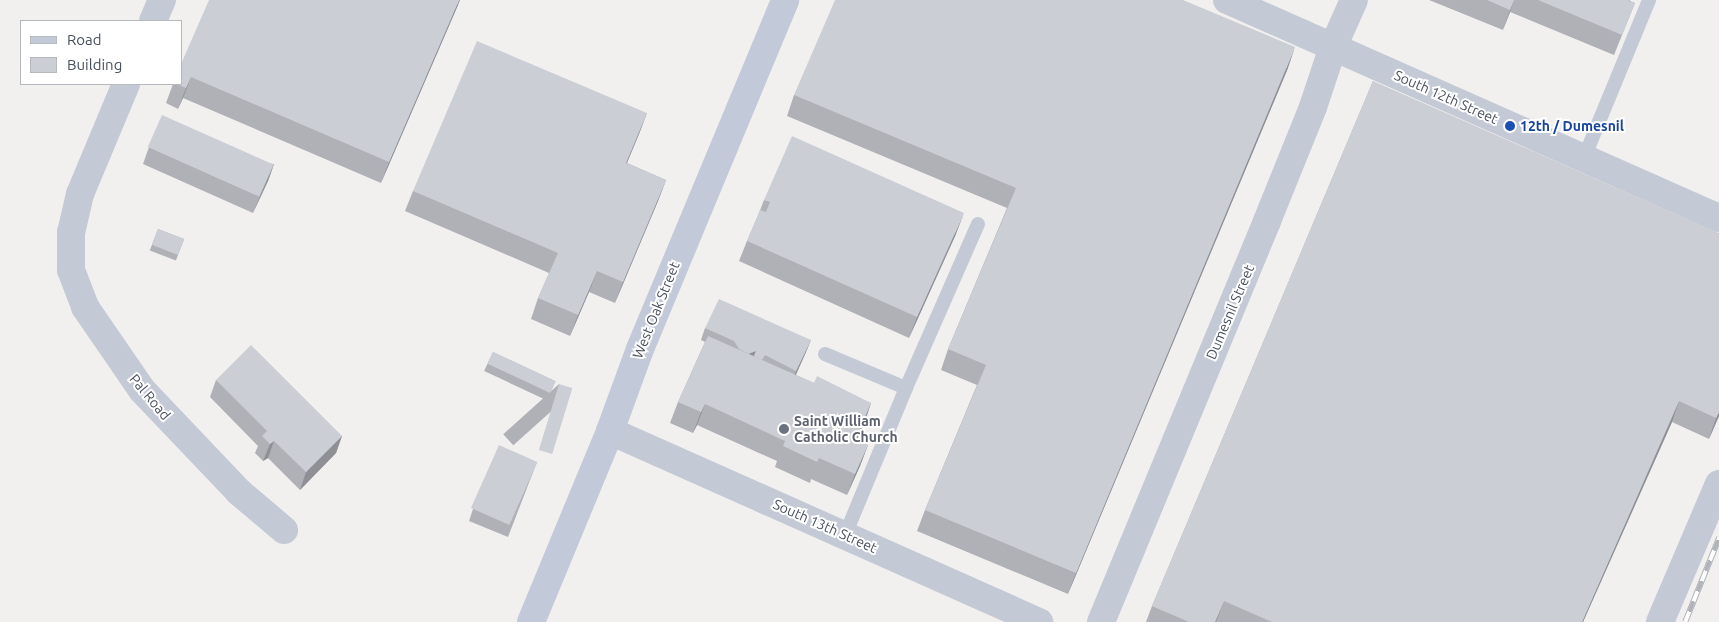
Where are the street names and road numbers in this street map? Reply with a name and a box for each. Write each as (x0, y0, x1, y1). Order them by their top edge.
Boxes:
street label: South 12th Street (1392, 67, 1500, 127)
street label: West Oak Street (629, 259, 683, 361)
street label: Dumesnil Street (1203, 262, 1257, 362)
street label: Pal Road (126, 371, 174, 423)
street label: South 13th Street (771, 496, 879, 556)

